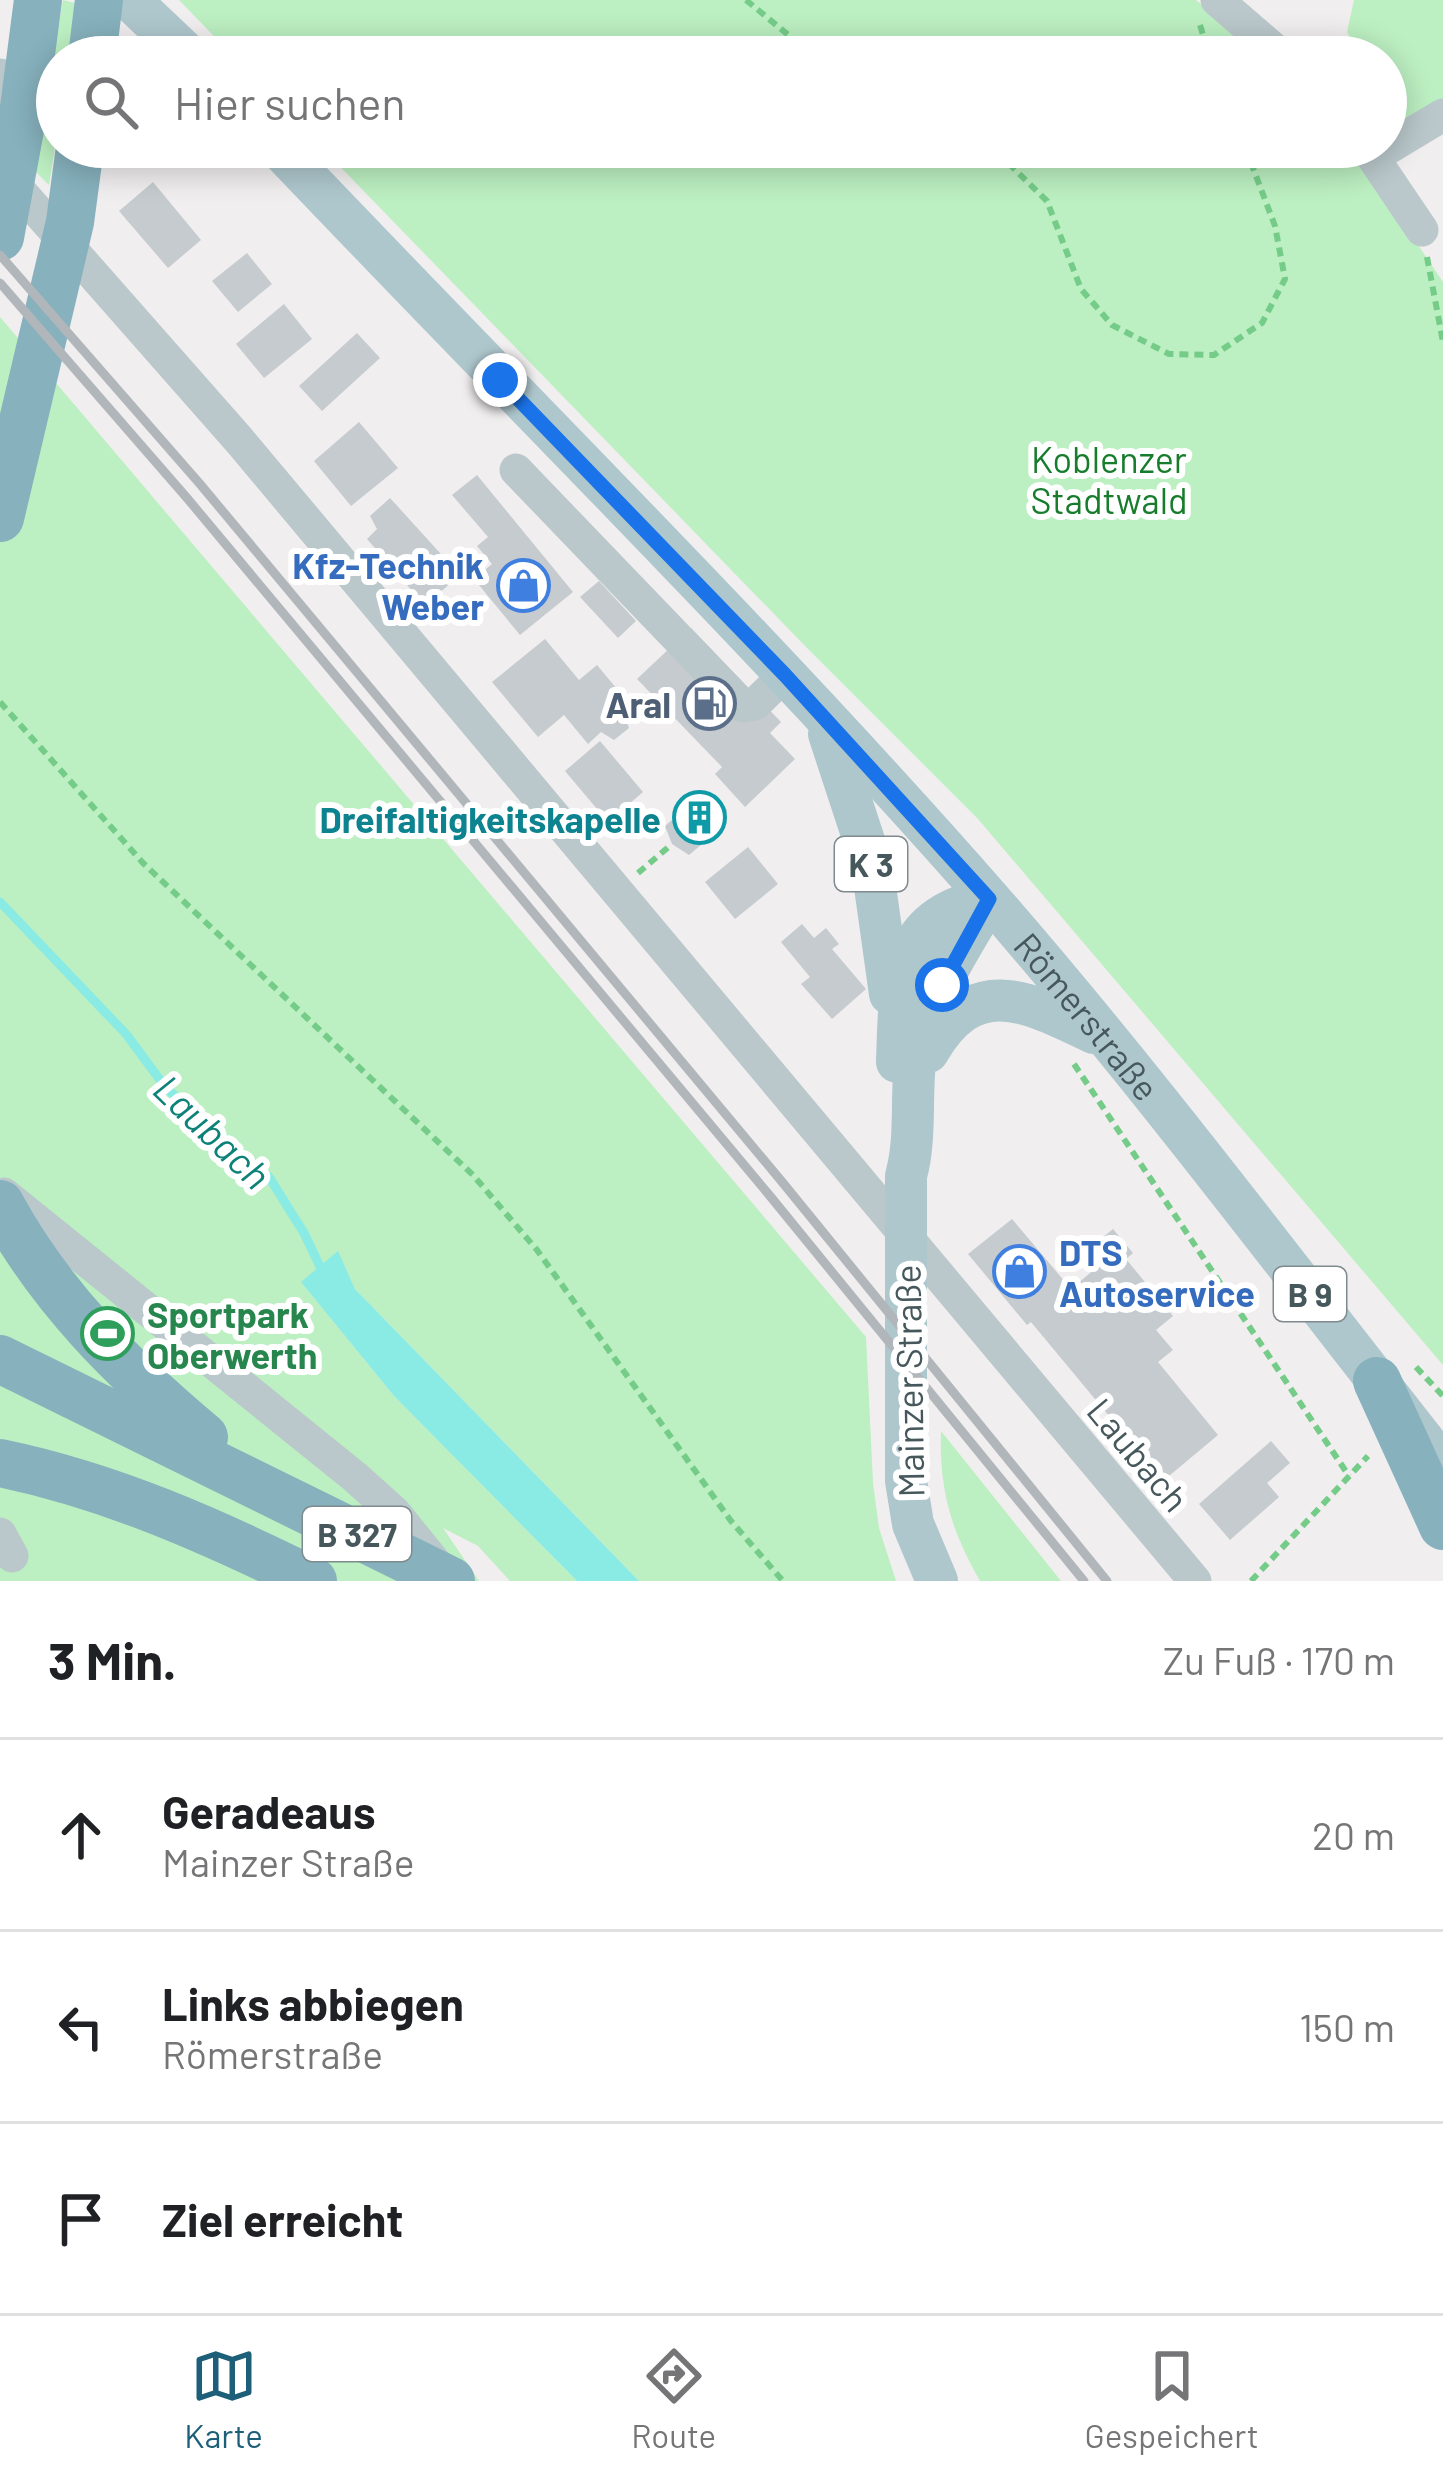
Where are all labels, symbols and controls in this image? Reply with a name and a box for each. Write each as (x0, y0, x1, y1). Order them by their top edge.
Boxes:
search box (36, 36, 1407, 168)
icon: search (78, 69, 144, 135)
text: Hier suchen (174, 75, 406, 129)
route end (473, 353, 527, 407)
park label: Koblenzer Stadtwald (1030, 437, 1188, 521)
place label: Kfz-Technik Weber (292, 543, 484, 627)
shop icon: Kfz-Technik Weber (495, 557, 551, 613)
fuel station icon: Aral (682, 675, 738, 731)
place label: Aral (605, 682, 671, 725)
building icon: Dreifaltigkeitskapelle (672, 790, 728, 846)
place label: Dreifaltigkeitskapelle (320, 797, 661, 840)
road number: K 3 (835, 837, 907, 891)
street label: Römerstraße (1006, 923, 1169, 1108)
route start (915, 958, 969, 1012)
water label: Laubach (145, 1064, 281, 1198)
place label: DTS Autoservice (1059, 1230, 1255, 1314)
shop icon: DTS Autoservice (992, 1244, 1048, 1300)
street label: Mainzer Straße (884, 1264, 932, 1498)
road number: B 9 (1274, 1267, 1346, 1321)
place label: Sportpark Oberwerth (147, 1292, 318, 1376)
sports icon: Sportpark Oberwerth (80, 1306, 136, 1362)
street label: Laubach (1079, 1389, 1199, 1519)
road number: B 327 (303, 1507, 411, 1561)
text: 3 Min. (48, 1629, 176, 1690)
text: Zu Fuß · 170 m (1163, 1636, 1395, 1683)
text: Geradeaus (162, 1784, 375, 1838)
icon: ahead (48, 1802, 114, 1868)
text: 20 m (1312, 1811, 1395, 1858)
text: Mainzer Straße (162, 1838, 414, 1885)
text: Links abbiegen (162, 1976, 464, 2030)
icon: left (48, 1994, 114, 2060)
text: 150 m (1299, 2003, 1395, 2050)
text: Römerstraße (162, 2030, 383, 2077)
icon: arrive (48, 2186, 114, 2252)
text: Ziel erreicht (162, 2192, 403, 2246)
tab: Karte (184, 2343, 263, 2455)
tab: Route (631, 2343, 716, 2455)
tab: Gespeichert (1085, 2343, 1259, 2455)

